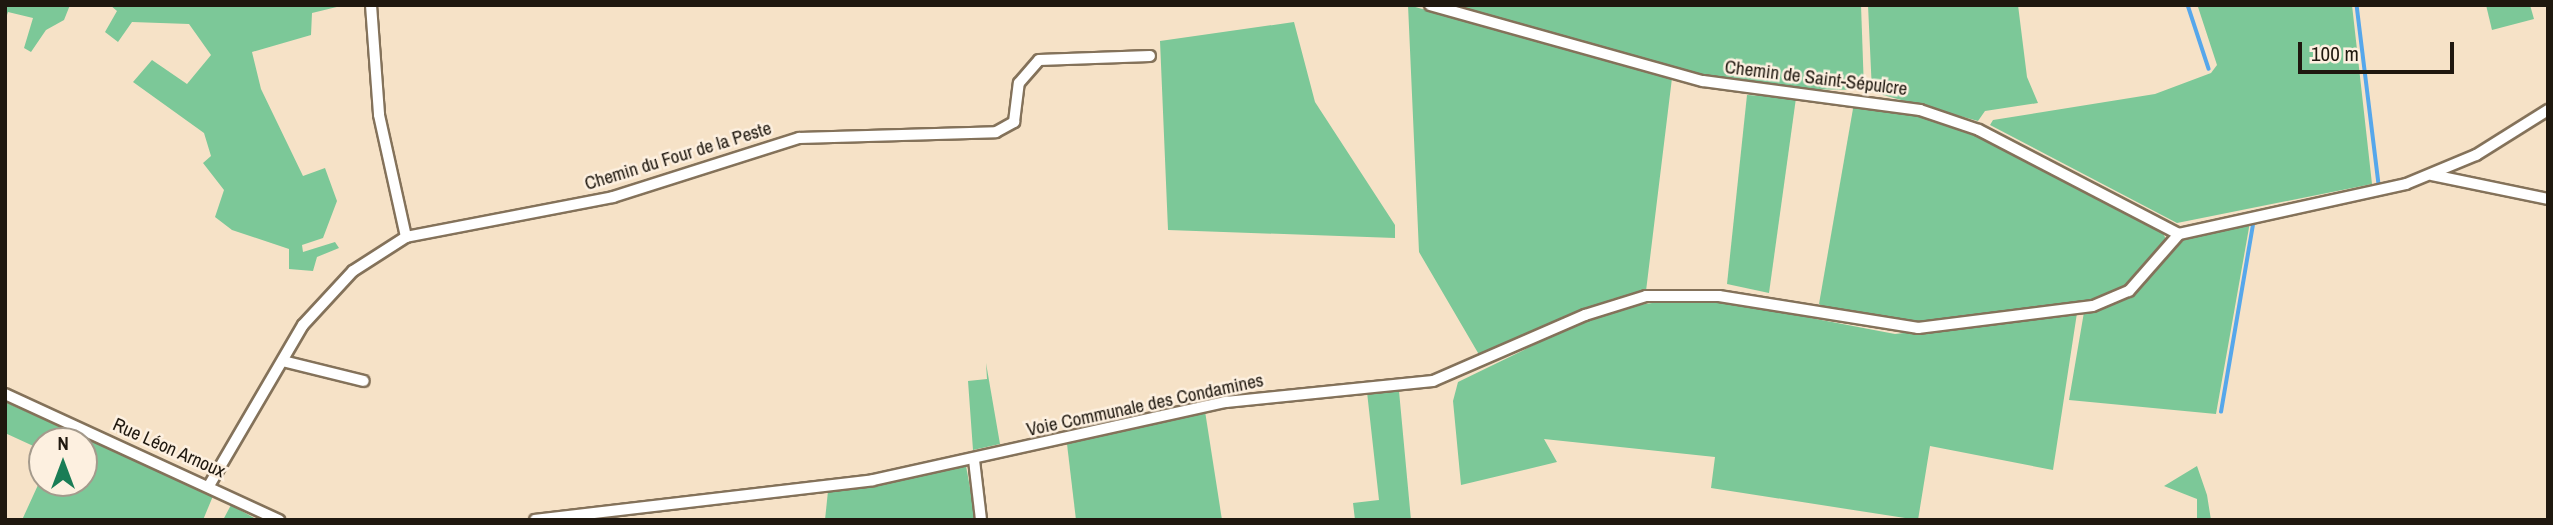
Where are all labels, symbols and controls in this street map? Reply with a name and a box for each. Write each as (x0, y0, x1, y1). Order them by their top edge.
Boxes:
scale bar (2301, 28, 2457, 72)
text: 100 m (2311, 39, 2359, 68)
street label: Chemin de Saint-Sépulcre (1723, 55, 1909, 101)
street label: Chemin du Four de la Peste (582, 117, 774, 195)
street label: Voie Communale des Condamines (1024, 369, 1266, 441)
street label: Rue Léon Arnoux (109, 413, 229, 483)
north arrow (28, 427, 98, 497)
text: N (57, 430, 69, 456)

